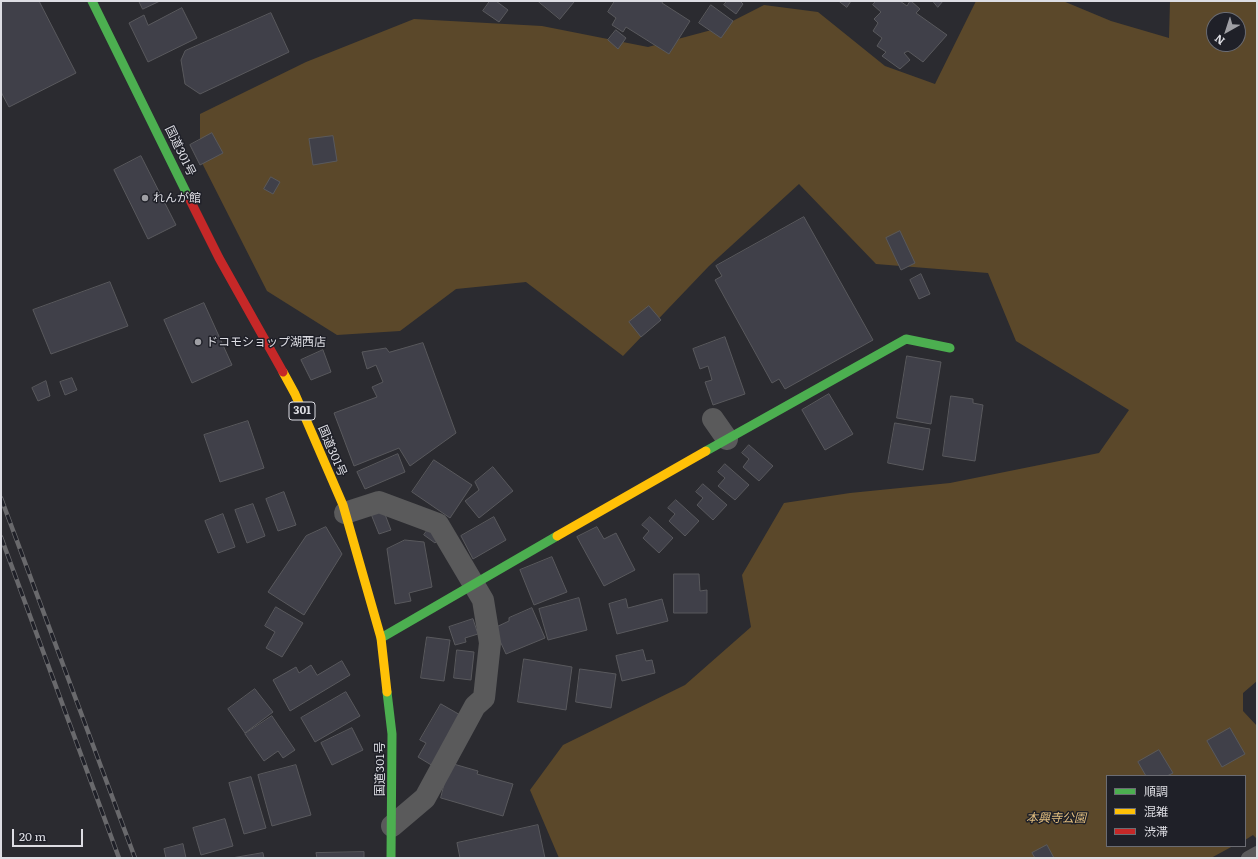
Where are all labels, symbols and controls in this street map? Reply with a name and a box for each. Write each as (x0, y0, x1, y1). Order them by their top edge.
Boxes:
north arrow (1206, 12, 1246, 52)
text: N (1210, 31, 1228, 50)
street label: 国道301号 (162, 123, 198, 179)
place label: れんが館 (153, 191, 201, 205)
marker: れんが館 (140, 193, 150, 203)
place label: ドコモショップ湖西店 (206, 335, 326, 349)
marker: ドコモショップ湖西店 (193, 337, 203, 347)
road number: 301 (289, 402, 315, 420)
street label: 国道301号 (315, 423, 349, 479)
street label: 国道301号 (373, 742, 387, 796)
legend (1106, 775, 1246, 847)
text: 順調 (1144, 782, 1168, 800)
text: 混雑 (1144, 802, 1168, 820)
park label: 本興寺公園 (1026, 811, 1086, 825)
scale bar (14, 821, 85, 847)
text: 渋滞 (1144, 822, 1168, 840)
text: 20 m (19, 827, 46, 845)

